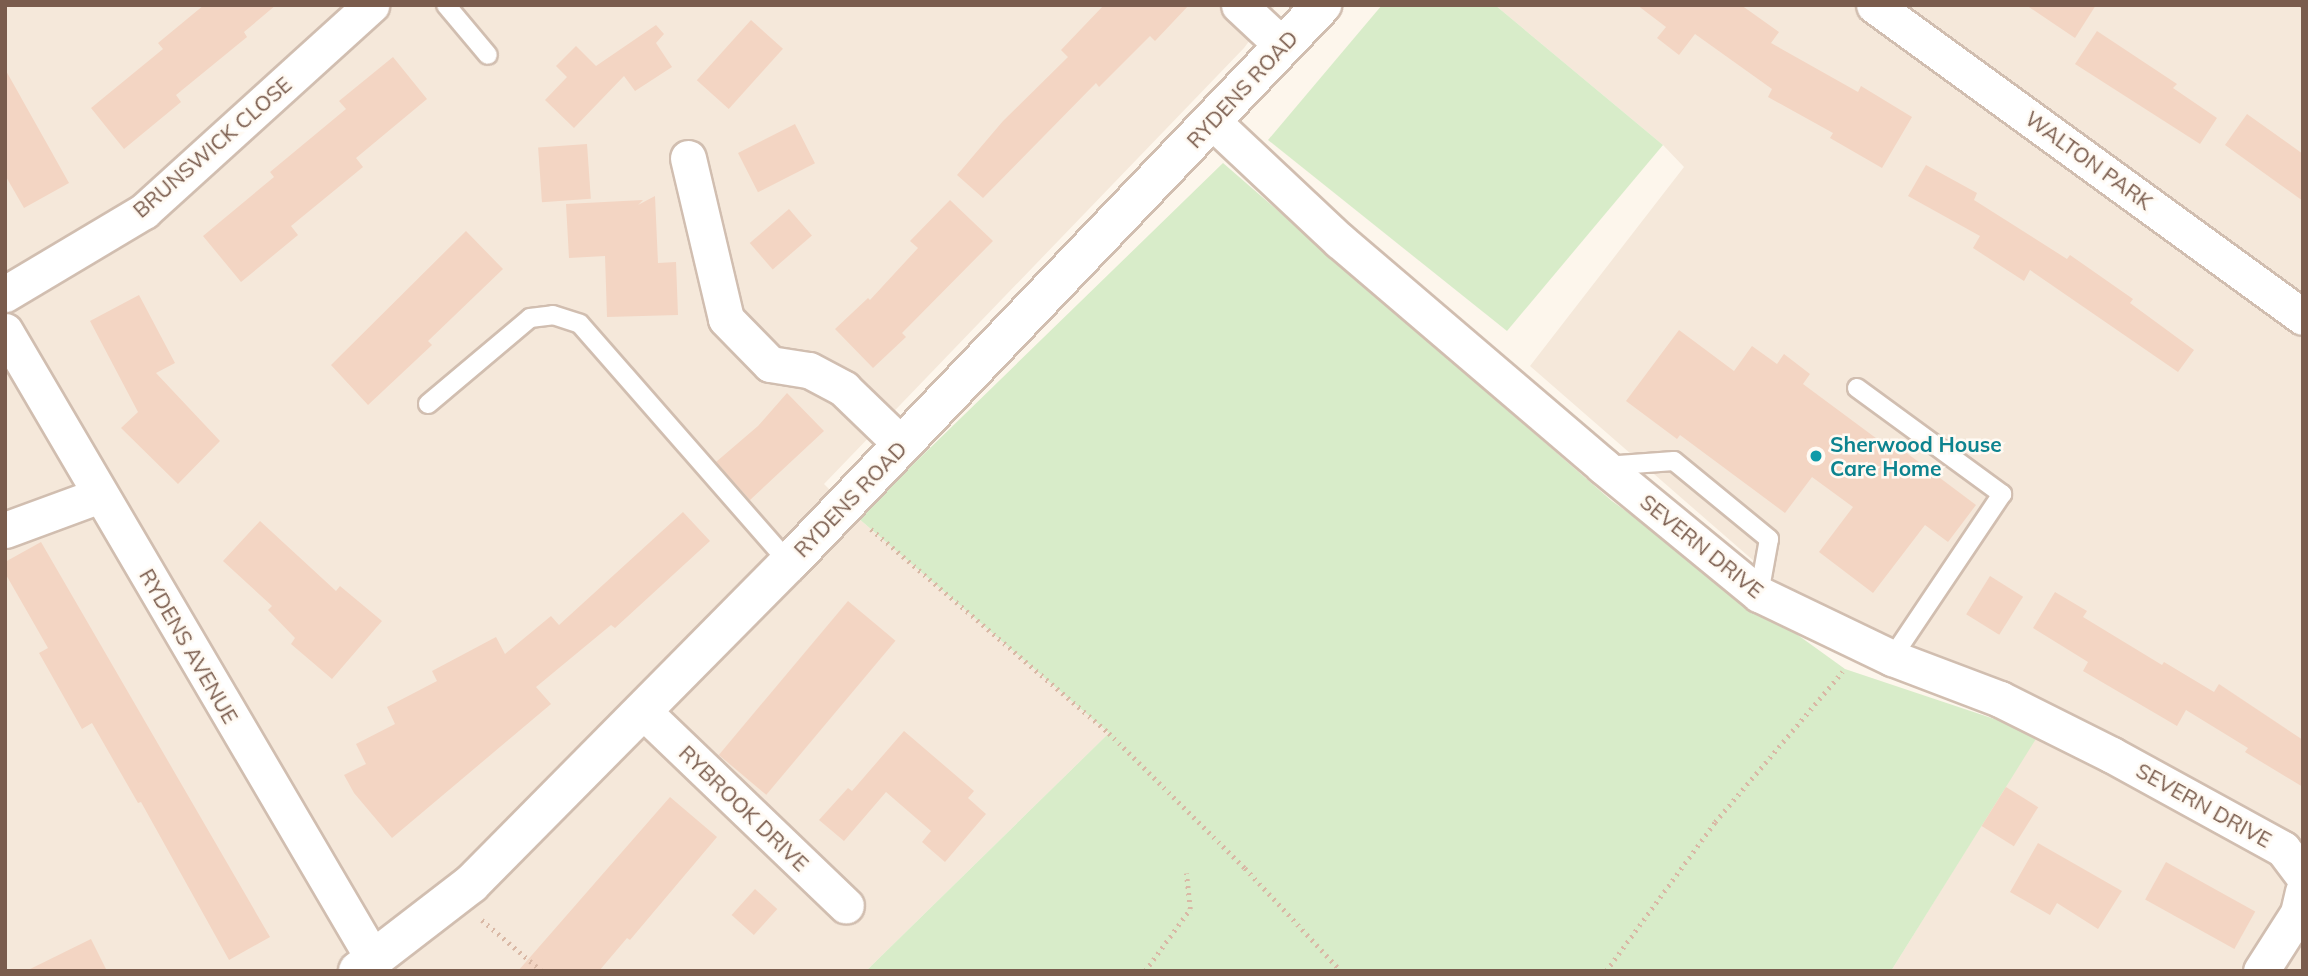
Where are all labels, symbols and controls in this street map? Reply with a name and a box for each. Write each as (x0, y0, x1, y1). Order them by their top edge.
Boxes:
street label: RYDENS ROAD (1181, 25, 1303, 153)
street label: BRUNSWICK CLOSE (128, 71, 296, 223)
street label: WALTON PARK (2021, 105, 2157, 215)
place label: Sherwood House Care Home (1830, 431, 2002, 481)
street label: RYDENS ROAD (788, 436, 912, 562)
marker: Sherwood House Care Home (1808, 448, 1824, 464)
street label: SEVERN DRIVE (1636, 489, 1768, 603)
street label: RYDENS AVENUE (134, 564, 244, 728)
street label: RYBROOK DRIVE (674, 740, 814, 876)
street label: SEVERN DRIVE (2132, 757, 2276, 853)

